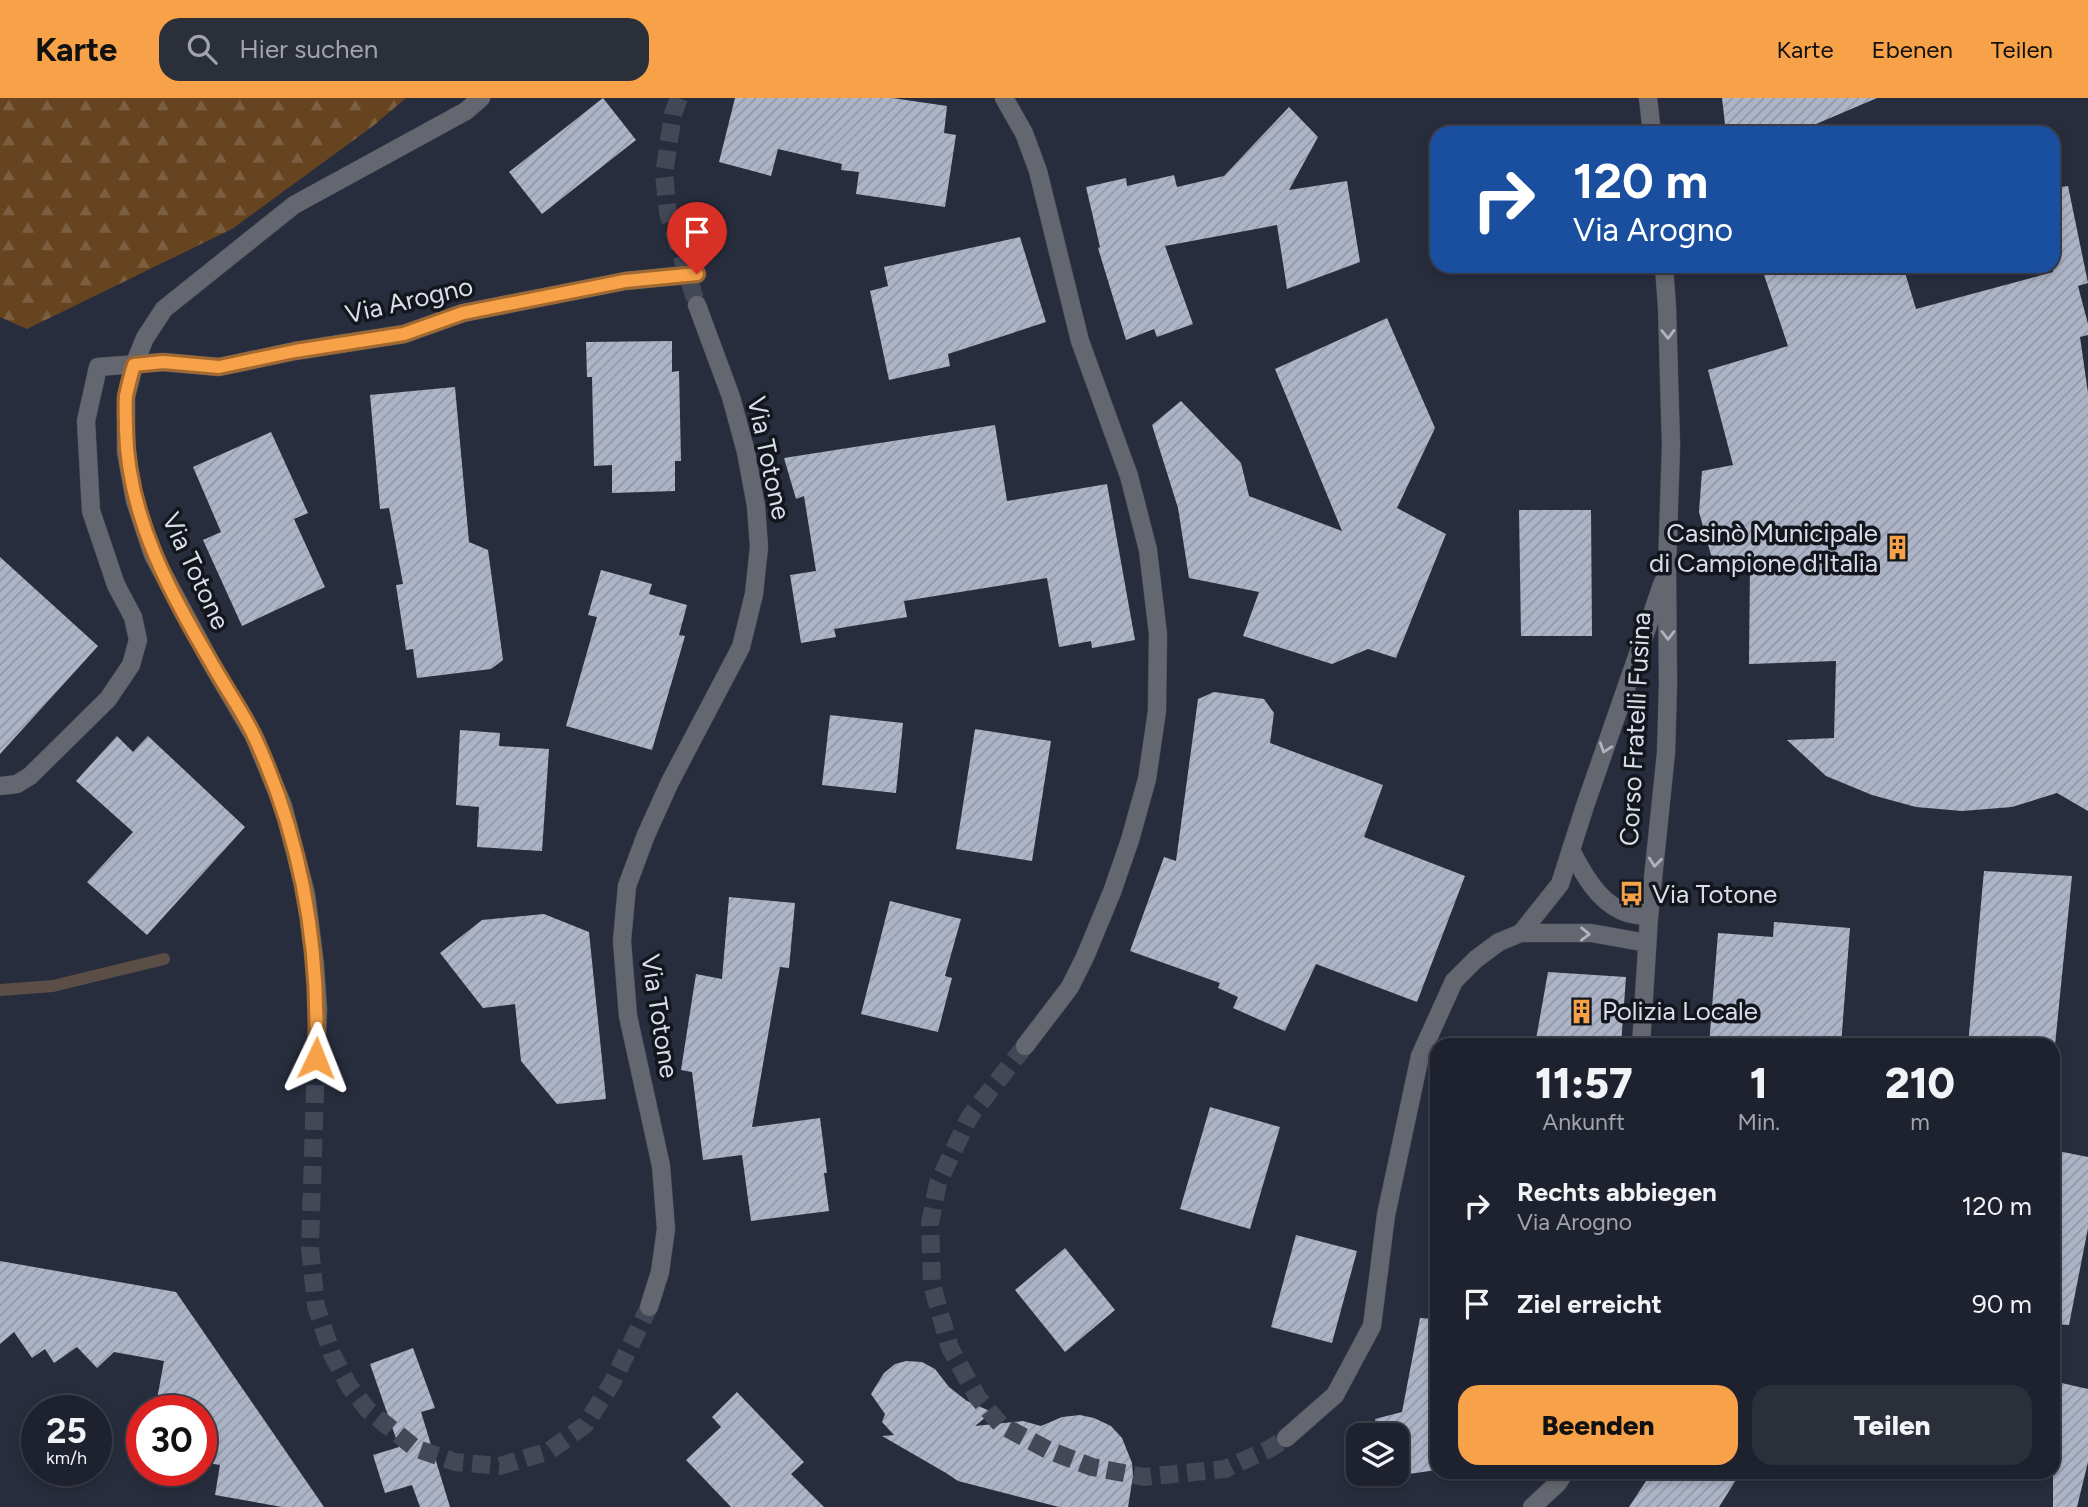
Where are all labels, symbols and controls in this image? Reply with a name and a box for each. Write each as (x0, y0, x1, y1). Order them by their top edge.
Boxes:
search box (159, 18, 649, 81)
text: Karte (35, 30, 117, 69)
icon: search (183, 30, 221, 68)
text: Hier suchen (239, 33, 378, 65)
text: Karte (1777, 35, 1834, 64)
text: Ebenen (1872, 35, 1953, 64)
text: Teilen (1991, 35, 2053, 64)
text: 120 m (1573, 151, 1708, 210)
icon: right (1458, 154, 1549, 245)
pin (667, 202, 727, 274)
text: Via Arogno (1573, 211, 1733, 249)
icon: arrive (678, 213, 716, 251)
street label: Via Arogno (342, 270, 476, 330)
one-way arrow (1660, 329, 1676, 340)
street label: Via Totone (740, 393, 798, 523)
street label: Via Totone (155, 508, 237, 634)
place label: Casinò Municipale di Campione d'Italia (1649, 517, 1878, 579)
building icon: Casinò Municipale di Campione d'Italia (1884, 534, 1912, 562)
street label: Corso Fratelli Fusina (1613, 611, 1657, 847)
one-way arrow (1660, 630, 1676, 641)
one-way arrow (1599, 741, 1613, 753)
one-way arrow (1648, 857, 1663, 868)
place label: Via Totone (1652, 878, 1777, 910)
bus stop icon: Via Totone (1618, 880, 1646, 908)
one-way arrow (1580, 926, 1591, 942)
street label: Via Totone (634, 952, 686, 1080)
place label: Polizia Locale (1602, 995, 1758, 1027)
building icon: Polizia Locale (1568, 997, 1596, 1025)
position arrow (279, 1021, 353, 1095)
text: 11:57 (1535, 1058, 1633, 1109)
text: 1 (1750, 1058, 1768, 1109)
text: 210 (1885, 1058, 1955, 1109)
text: Ankunft (1543, 1108, 1625, 1136)
text: Min. (1738, 1108, 1780, 1136)
text: m (1910, 1108, 1930, 1136)
text: Rechts abbiegen (1517, 1176, 1717, 1208)
icon: right (1458, 1187, 1496, 1225)
text: 120 m (1962, 1190, 2032, 1222)
text: Via Arogno (1517, 1208, 1632, 1236)
icon: arrive (1458, 1285, 1496, 1323)
text: Ziel erreicht (1517, 1288, 1662, 1320)
text: 90 m (1972, 1288, 2032, 1320)
button: Beenden (1458, 1385, 1738, 1465)
button: Teilen (1752, 1385, 2032, 1465)
speed limit sign: 30 (126, 1395, 217, 1486)
text: 25 (46, 1410, 87, 1452)
map controls (1346, 1423, 1409, 1486)
button: layers (1346, 1423, 1409, 1486)
text: km/h (46, 1447, 87, 1469)

